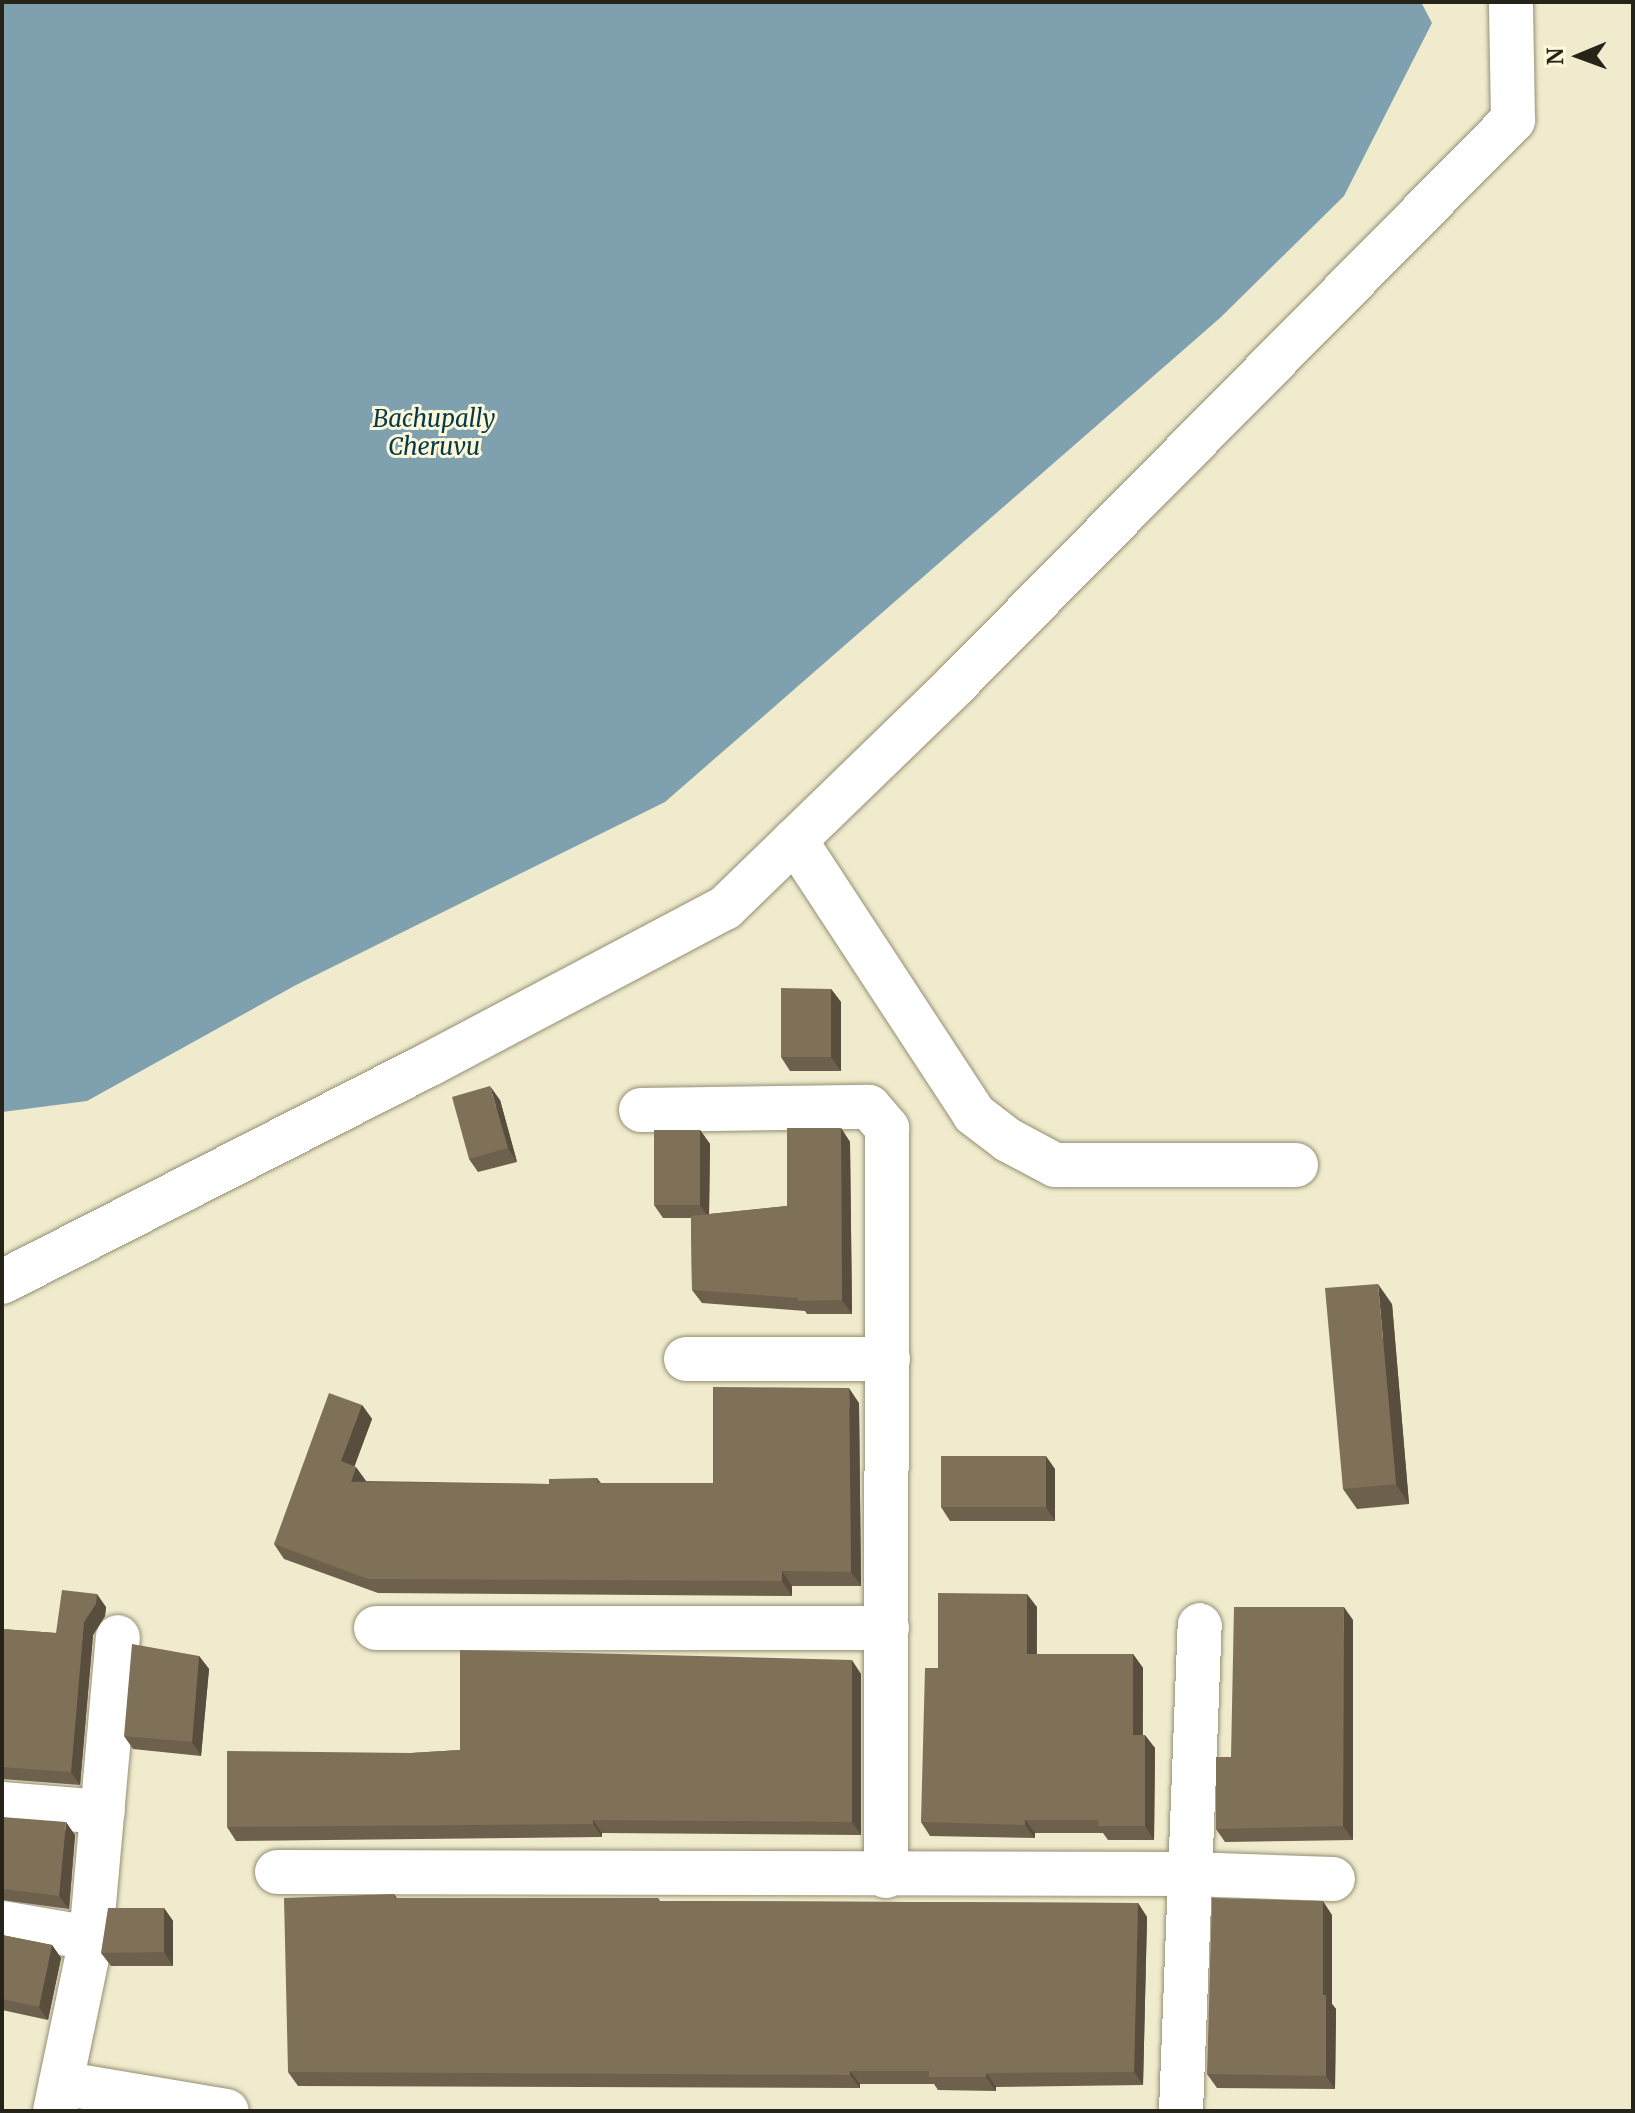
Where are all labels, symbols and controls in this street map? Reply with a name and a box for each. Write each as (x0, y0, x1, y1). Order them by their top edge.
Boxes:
north arrow (1539, 16, 1619, 96)
text: N (1541, 47, 1569, 65)
water label: Bachupally Cheruvu (373, 405, 495, 461)

